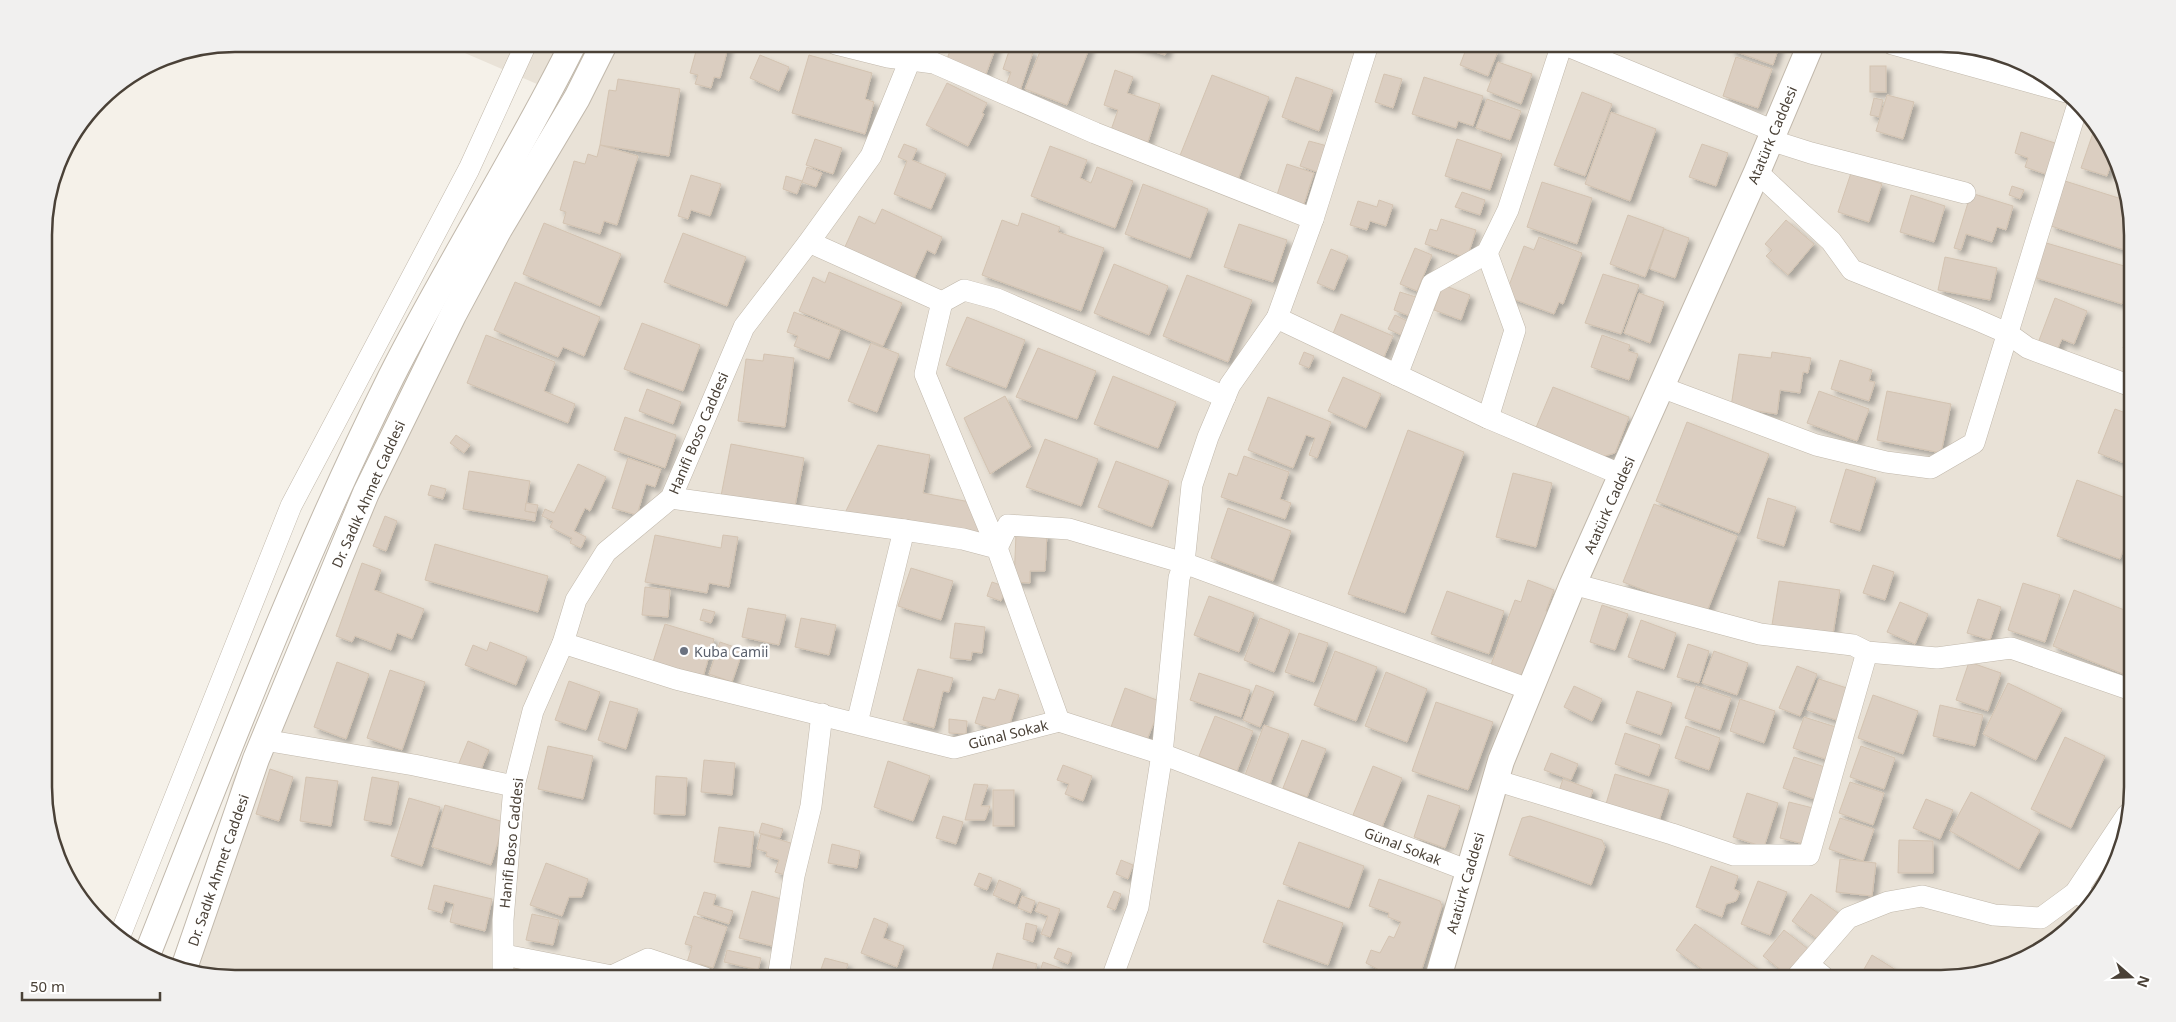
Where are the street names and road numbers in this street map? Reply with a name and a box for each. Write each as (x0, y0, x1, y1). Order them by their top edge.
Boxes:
street label: Atatürk Caddesi (1743, 83, 1801, 187)
street label: Hanifi Boso Caddesi (664, 369, 732, 497)
street label: Dr. Sadık Ahmet Caddesi (327, 417, 409, 571)
street label: Atatürk Caddesi (1579, 453, 1639, 557)
street label: Günal Sokak (966, 715, 1050, 753)
street label: Hanifi Boso Caddesi (495, 777, 527, 909)
street label: Dr. Sadık Ahmet Caddesi (183, 792, 253, 948)
street label: Günal Sokak (1362, 823, 1445, 870)
street label: Atatürk Caddesi (1441, 830, 1489, 936)

